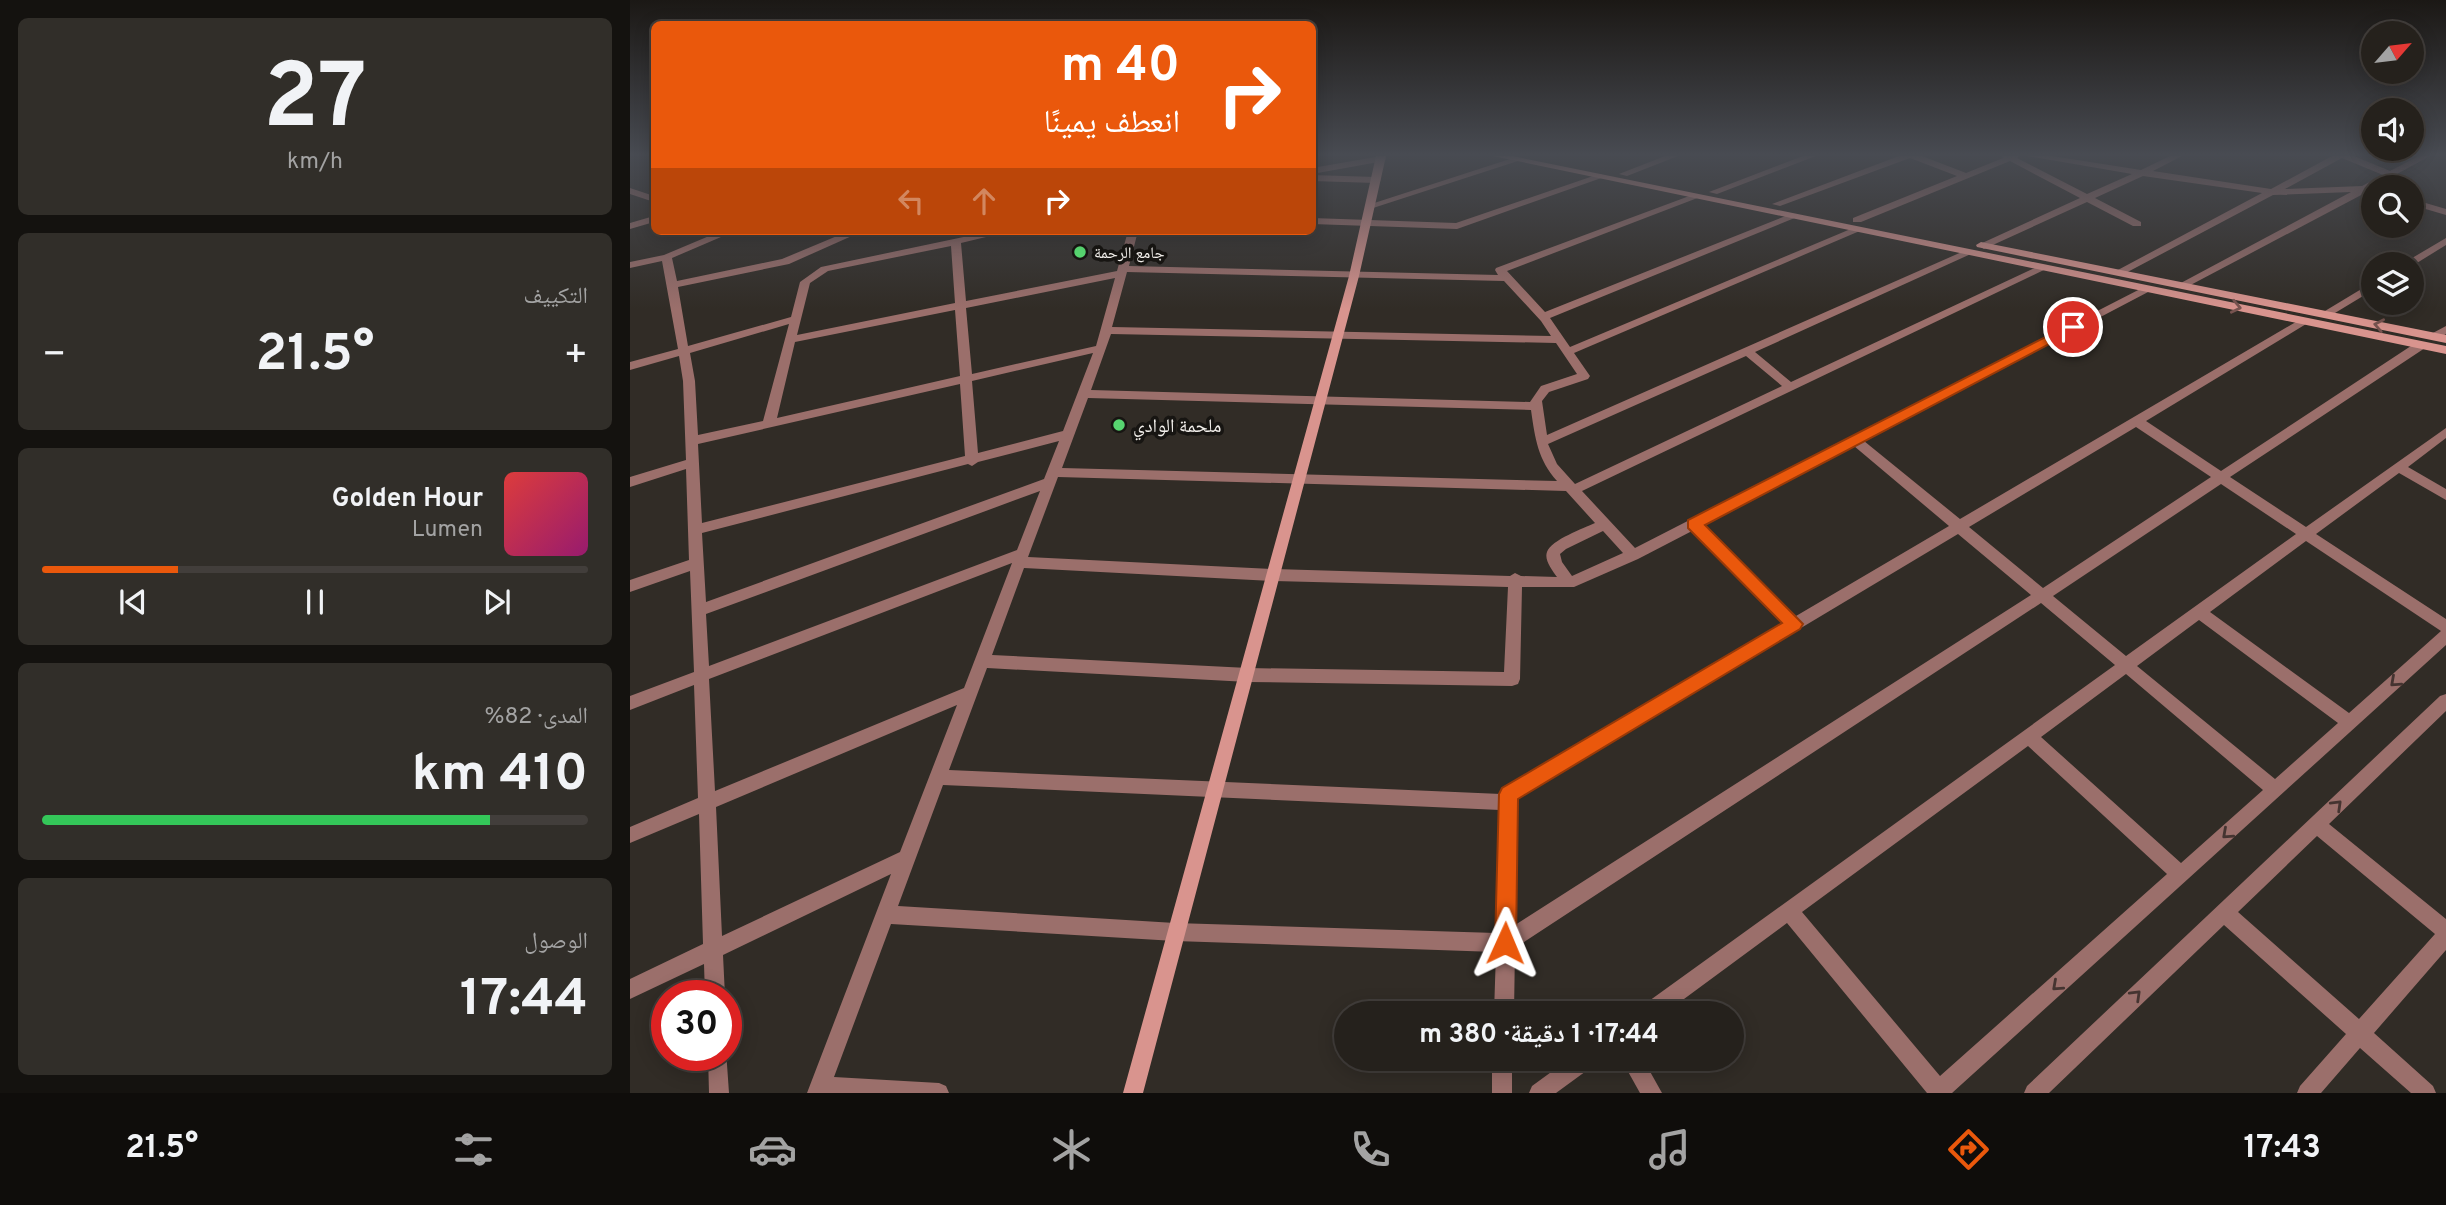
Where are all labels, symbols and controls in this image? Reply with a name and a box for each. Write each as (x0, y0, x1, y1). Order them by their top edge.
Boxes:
north arrow (2361, 21, 2424, 84)
map controls (2361, 21, 2424, 315)
text: 40 m (1061, 37, 1180, 99)
text: 27 (263, 45, 367, 160)
icon: right (1204, 49, 1295, 140)
button: sound (2361, 98, 2424, 161)
text: انعطف يمينًا (1043, 104, 1180, 144)
text: km/h (287, 148, 343, 177)
button: search (2361, 175, 2424, 238)
icon: left (892, 182, 930, 220)
icon: ahead (965, 182, 1003, 220)
icon: right (1038, 182, 1076, 220)
marker: جامع الرحمة (1072, 244, 1088, 260)
place label: جامع الرحمة (1094, 244, 1165, 264)
button: layers (2361, 252, 2424, 315)
text: التكييف (523, 283, 588, 312)
pin (2043, 297, 2103, 357)
one-way arrow (2230, 299, 2242, 314)
icon: arrive (2054, 308, 2092, 346)
one-way arrow (2373, 319, 2385, 334)
text: 21.5° (256, 323, 374, 389)
text: − (42, 332, 67, 381)
text: + (563, 332, 588, 381)
place label: ملحمة الوادي (1133, 415, 1221, 441)
marker: ملحمة الوادي (1111, 417, 1127, 433)
text: Golden Hour (332, 483, 483, 516)
text: Lumen (412, 516, 483, 545)
icon: previous (114, 583, 152, 621)
icon: pause (296, 583, 334, 621)
icon: next (478, 583, 516, 621)
one-way arrow (2390, 674, 2403, 686)
text: المدى · 82% (485, 703, 588, 732)
text: 410 km (412, 743, 588, 809)
one-way arrow (2329, 800, 2342, 813)
one-way arrow (2222, 826, 2235, 838)
position arrow (1468, 906, 1542, 980)
text: الوصول (524, 928, 588, 957)
text: 17:44 (460, 968, 588, 1034)
one-way arrow (2052, 978, 2065, 990)
speed limit sign: 30 (651, 980, 742, 1071)
one-way arrow (2128, 991, 2141, 1004)
text: 17:44 · 1 دقيقة · 380 m (1419, 1019, 1659, 1052)
icon: filters (449, 1125, 498, 1174)
icon: car (748, 1125, 797, 1174)
icon: climate (1047, 1125, 1096, 1174)
icon: phone (1346, 1125, 1395, 1174)
icon: music (1645, 1125, 1694, 1174)
icon: directions (1944, 1125, 1993, 1174)
text: 21.5° (125, 1129, 198, 1169)
text: 17:43 (2243, 1129, 2321, 1169)

